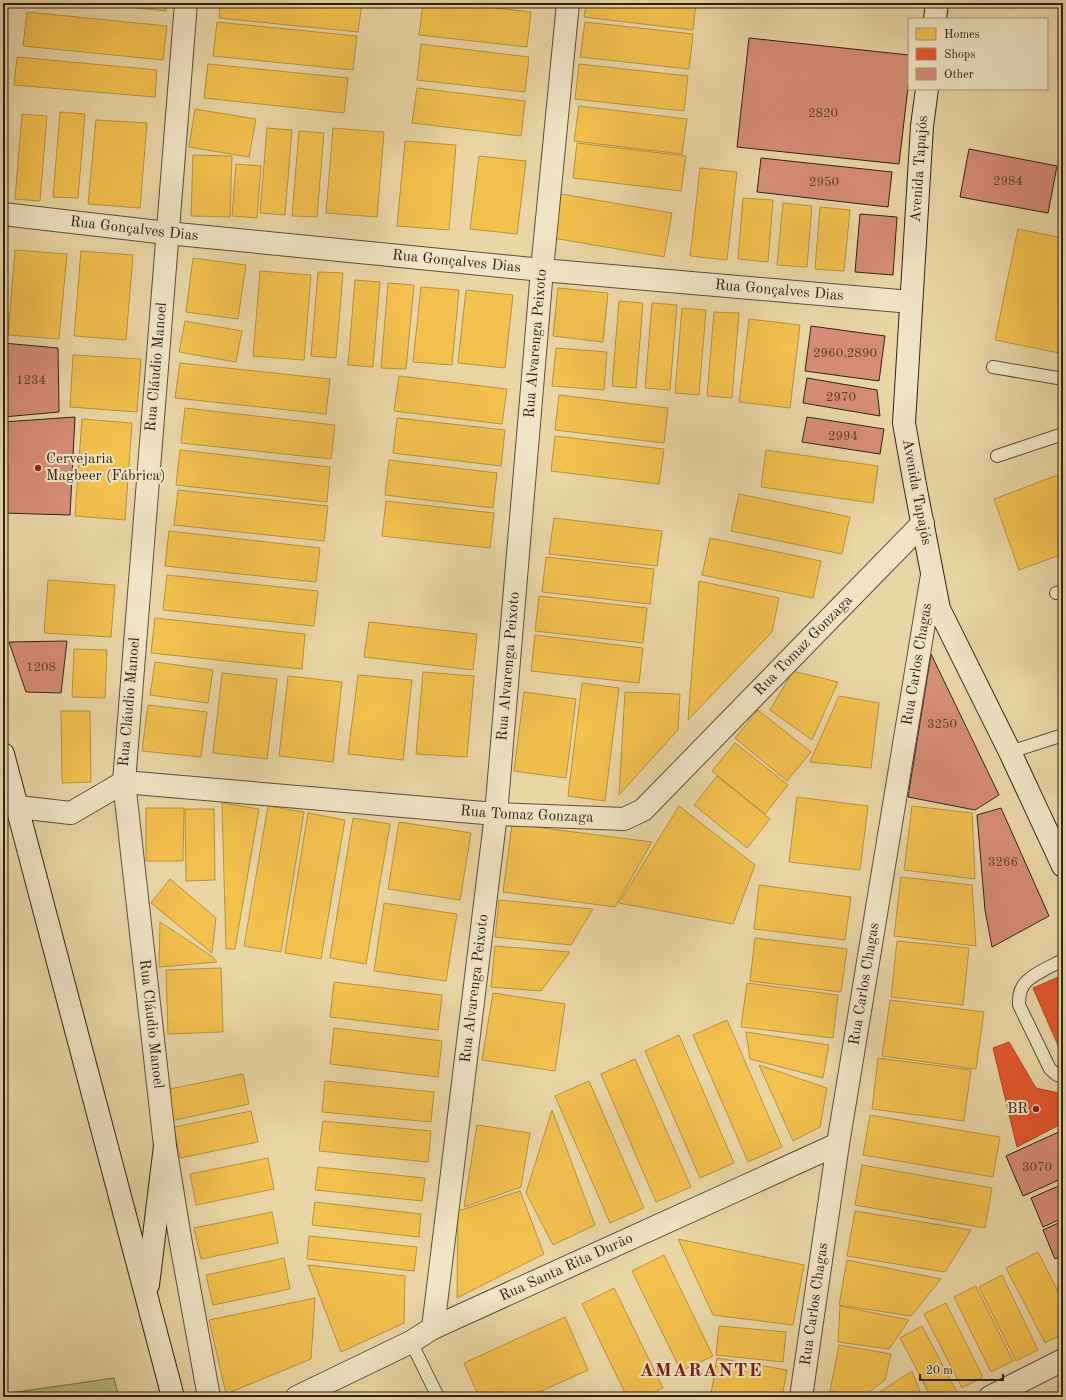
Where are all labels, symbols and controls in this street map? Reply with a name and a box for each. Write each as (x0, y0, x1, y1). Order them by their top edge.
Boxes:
legend (908, 18, 1048, 90)
text: Homes (944, 29, 980, 41)
text: Shops (944, 49, 975, 61)
text: Other (944, 69, 974, 81)
house number: 2820 (808, 107, 838, 120)
street label: Avenida Tapajós (909, 115, 931, 223)
house number: 2984 (993, 175, 1023, 188)
house number: 2950 (809, 176, 839, 189)
street label: Rua Gonçalves Dias (69, 214, 199, 244)
street label: Rua Gonçalves Dias (391, 248, 522, 275)
street label: Rua Alvarenga Peixoto (522, 268, 550, 419)
street label: Rua Gonçalves Dias (714, 278, 844, 304)
street label: Rua Cláudio Manoel (144, 302, 170, 432)
house number: 2960,2890 (813, 347, 877, 360)
house number: 1234 (16, 374, 46, 387)
house number: 2970 (826, 391, 856, 404)
house number: 2994 (828, 430, 858, 443)
street label: Avenida Tapajós (899, 438, 934, 546)
place label: Cervejaria Magbeer (Fábrica) (46, 452, 165, 484)
marker: Cervejaria Magbeer (Fábrica) (33, 463, 43, 473)
street label: Rua Alvarenga Peixoto (495, 591, 522, 742)
street label: Rua Tomaz Gonzaga (751, 592, 856, 699)
street label: Rua Carlos Chagas (900, 602, 935, 727)
street label: Rua Cláudio Manoel (117, 637, 143, 767)
house number: 1208 (26, 661, 56, 674)
house number: 3250 (927, 718, 957, 731)
street label: Rua Tomaz Gonzaga (460, 803, 595, 825)
house number: 3266 (988, 856, 1018, 869)
street label: Rua Alvarenga Peixoto (458, 913, 491, 1064)
street label: Rua Carlos Chagas (847, 921, 882, 1046)
street label: Rua Cláudio Manoel (137, 959, 166, 1089)
place label: BR (1007, 1102, 1028, 1117)
marker: BR (1031, 1104, 1041, 1114)
house number: 3070 (1022, 1161, 1052, 1174)
street label: Rua Santa Rita Durão (497, 1231, 635, 1304)
street label: Rua Carlos Chagas (798, 1242, 831, 1366)
scale bar (920, 1356, 1003, 1382)
district label: AMARANTE (640, 1362, 763, 1381)
text: 20 m (926, 1365, 953, 1377)

